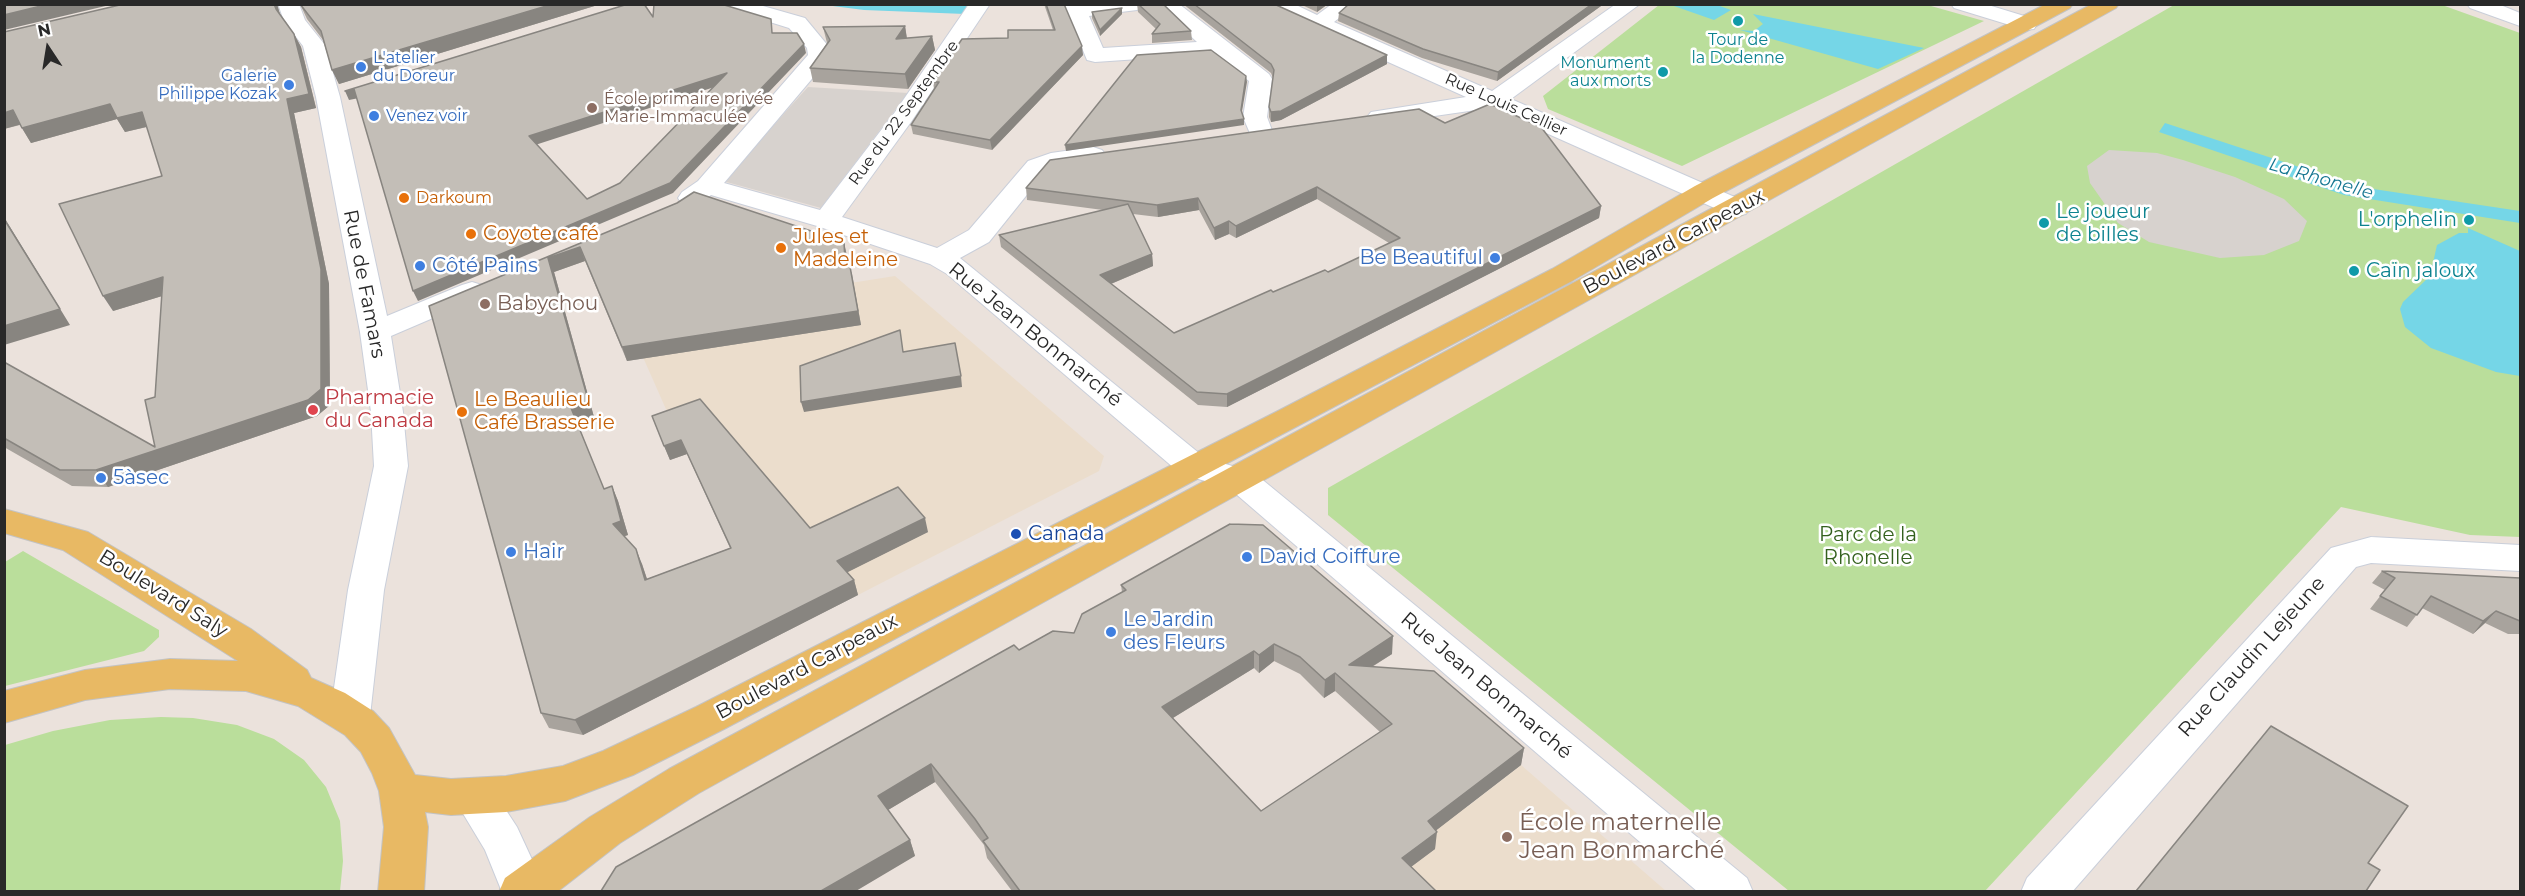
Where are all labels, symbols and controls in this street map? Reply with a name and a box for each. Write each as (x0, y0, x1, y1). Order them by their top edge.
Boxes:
marker: Tour de la Dodenne (1731, 14, 1745, 28)
north arrow (18, 18, 78, 78)
text: N (36, 19, 52, 41)
place label: Tour de la Dodenne (1692, 30, 1784, 68)
street label: Rue du 22 Septembre (845, 37, 963, 189)
place label: L'atelier du Doreur (373, 48, 455, 86)
place label: Monument aux morts (1560, 53, 1651, 91)
marker: L'atelier du Doreur (354, 60, 368, 74)
marker: Monument aux morts (1656, 65, 1670, 79)
place label: Galerie Philippe Kozak (158, 66, 277, 104)
street label: Rue Louis Cellier (1442, 69, 1570, 141)
marker: Galerie Philippe Kozak (282, 78, 296, 92)
place label: École primaire privée Marie-Immaculée (604, 89, 773, 127)
marker: École primaire privée Marie-Immaculée (585, 101, 599, 115)
place label: Venez voir (386, 106, 468, 126)
marker: Venez voir (367, 109, 381, 123)
water label: La Rhonelle (2266, 154, 2376, 204)
street label: Boulevard Carpeaux (1579, 184, 1769, 300)
place label: Darkoum (416, 188, 492, 208)
marker: Darkoum (397, 191, 411, 205)
place label: Le joueur de billes (2056, 200, 2150, 247)
street label: Rue de Famars (338, 208, 390, 360)
place label: L'orphelin (2358, 208, 2457, 232)
marker: L'orphelin (2462, 213, 2476, 227)
marker: Le joueur de billes (2037, 216, 2051, 230)
place label: Coyote café (483, 222, 599, 246)
place label: Jules et Madeleine (793, 225, 898, 272)
marker: Coyote café (464, 227, 478, 241)
marker: Jules et Madeleine (774, 241, 788, 255)
place label: Be Beautiful (1359, 246, 1483, 270)
marker: Be Beautiful (1488, 251, 1502, 265)
place label: Côté Pains (432, 254, 538, 278)
street label: Rue Jean Bonmarché (943, 258, 1127, 412)
marker: Côté Pains (413, 259, 427, 273)
place label: Caïn jaloux (2366, 259, 2475, 283)
marker: Caïn jaloux (2347, 264, 2361, 278)
place label: Babychou (497, 292, 598, 316)
marker: Babychou (478, 297, 492, 311)
place label: Pharmacie du Canada (325, 386, 434, 433)
place label: Le Beaulieu Café Brasserie (474, 388, 615, 435)
marker: Pharmacie du Canada (306, 403, 320, 417)
marker: Le Beaulieu Café Brasserie (455, 405, 469, 419)
place label: 5àsec (113, 466, 169, 490)
marker: 5àsec (94, 471, 108, 485)
place label: Canada (1028, 522, 1105, 546)
park label: Parc de la Rhonelle (1819, 523, 1917, 570)
marker: Canada (1009, 527, 1023, 541)
place label: Hair (523, 540, 564, 564)
street label: Boulevard Saly (94, 545, 232, 643)
marker: Hair (504, 545, 518, 559)
place label: David Coiffure (1259, 545, 1401, 569)
marker: David Coiffure (1240, 550, 1254, 564)
street label: Rue Claudin Lejeune (2174, 572, 2330, 742)
street label: Rue Jean Bonmarché (1395, 607, 1577, 765)
place label: Le Jardin des Fleurs (1123, 608, 1225, 655)
street label: Boulevard Carpeaux (712, 609, 902, 725)
marker: Le Jardin des Fleurs (1104, 625, 1118, 639)
place label: École maternelle Jean Bonmarché (1519, 809, 1724, 865)
marker: École maternelle Jean Bonmarché (1500, 830, 1514, 844)

